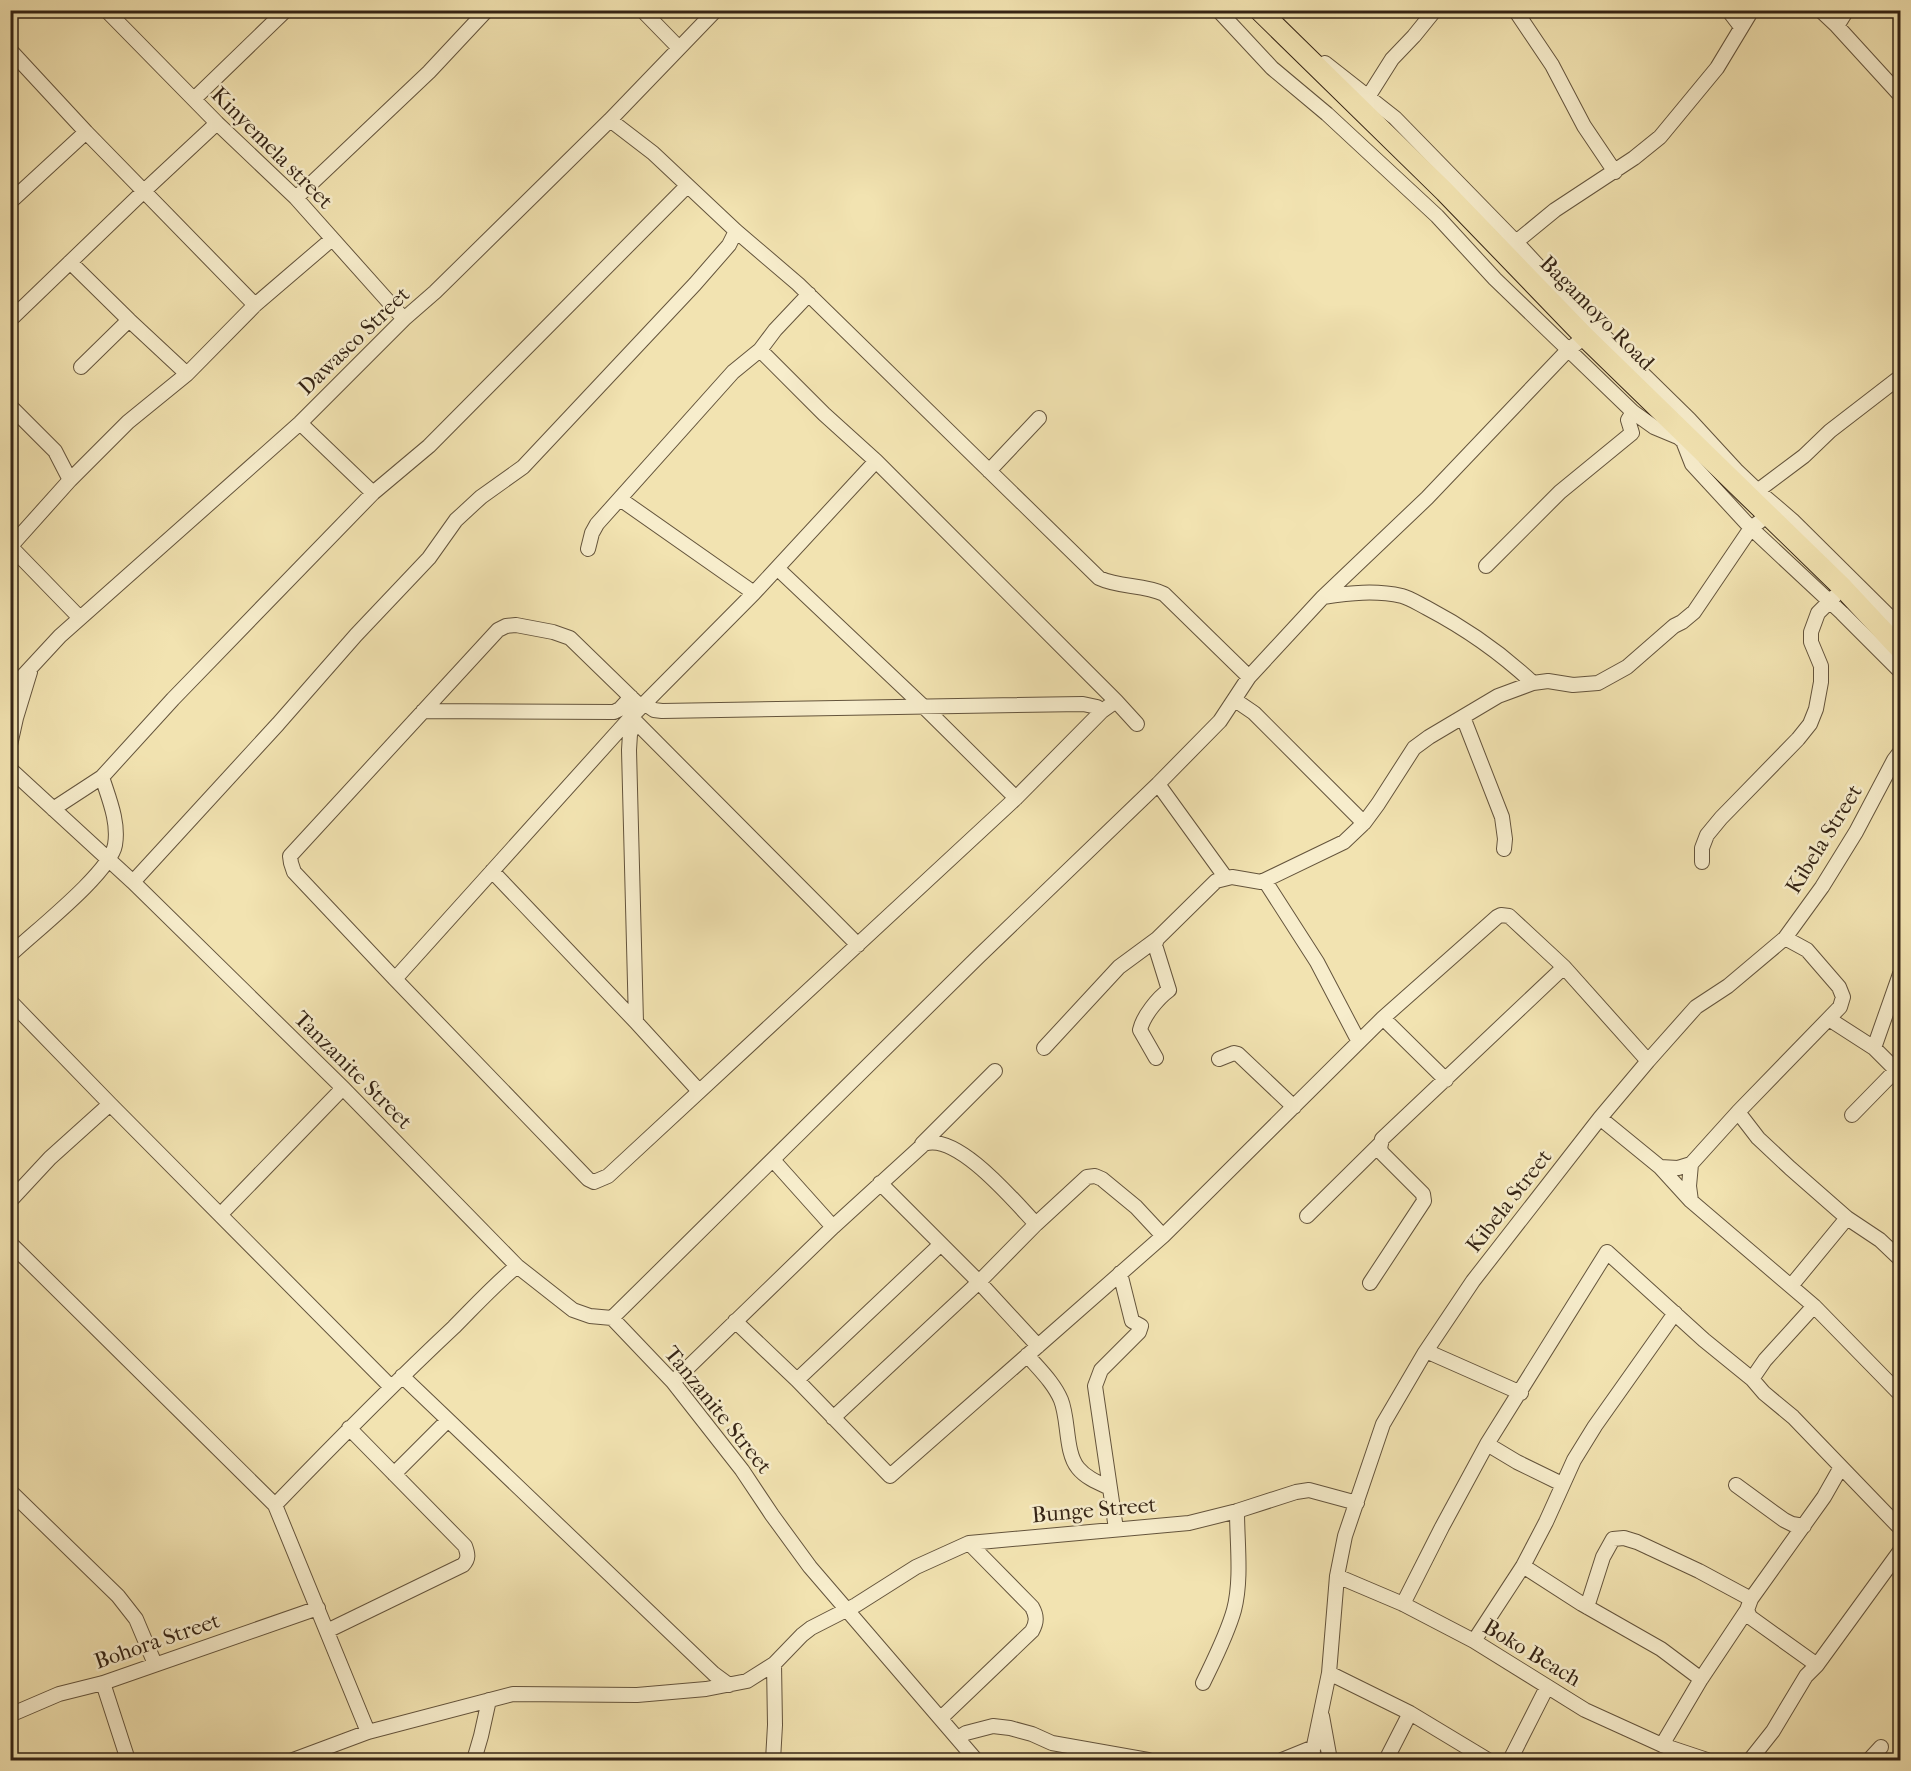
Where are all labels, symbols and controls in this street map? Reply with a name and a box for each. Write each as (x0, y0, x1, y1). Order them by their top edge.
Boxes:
street label: Kinyemela street (206, 82, 338, 214)
street label: Bagamoyo Road (1534, 250, 1660, 376)
street label: Dawasco Street (293, 281, 415, 401)
street label: Kibela Street (1780, 780, 1868, 898)
street label: Tanzanite Street (288, 1005, 418, 1135)
street label: Kibela Street (1461, 1144, 1557, 1258)
street label: Tanzanite Street (659, 1341, 777, 1479)
street label: Bunge Street (1031, 1492, 1158, 1528)
street label: Bohora Street (91, 1607, 223, 1675)
street label: Boko Beach (1478, 1614, 1586, 1693)

